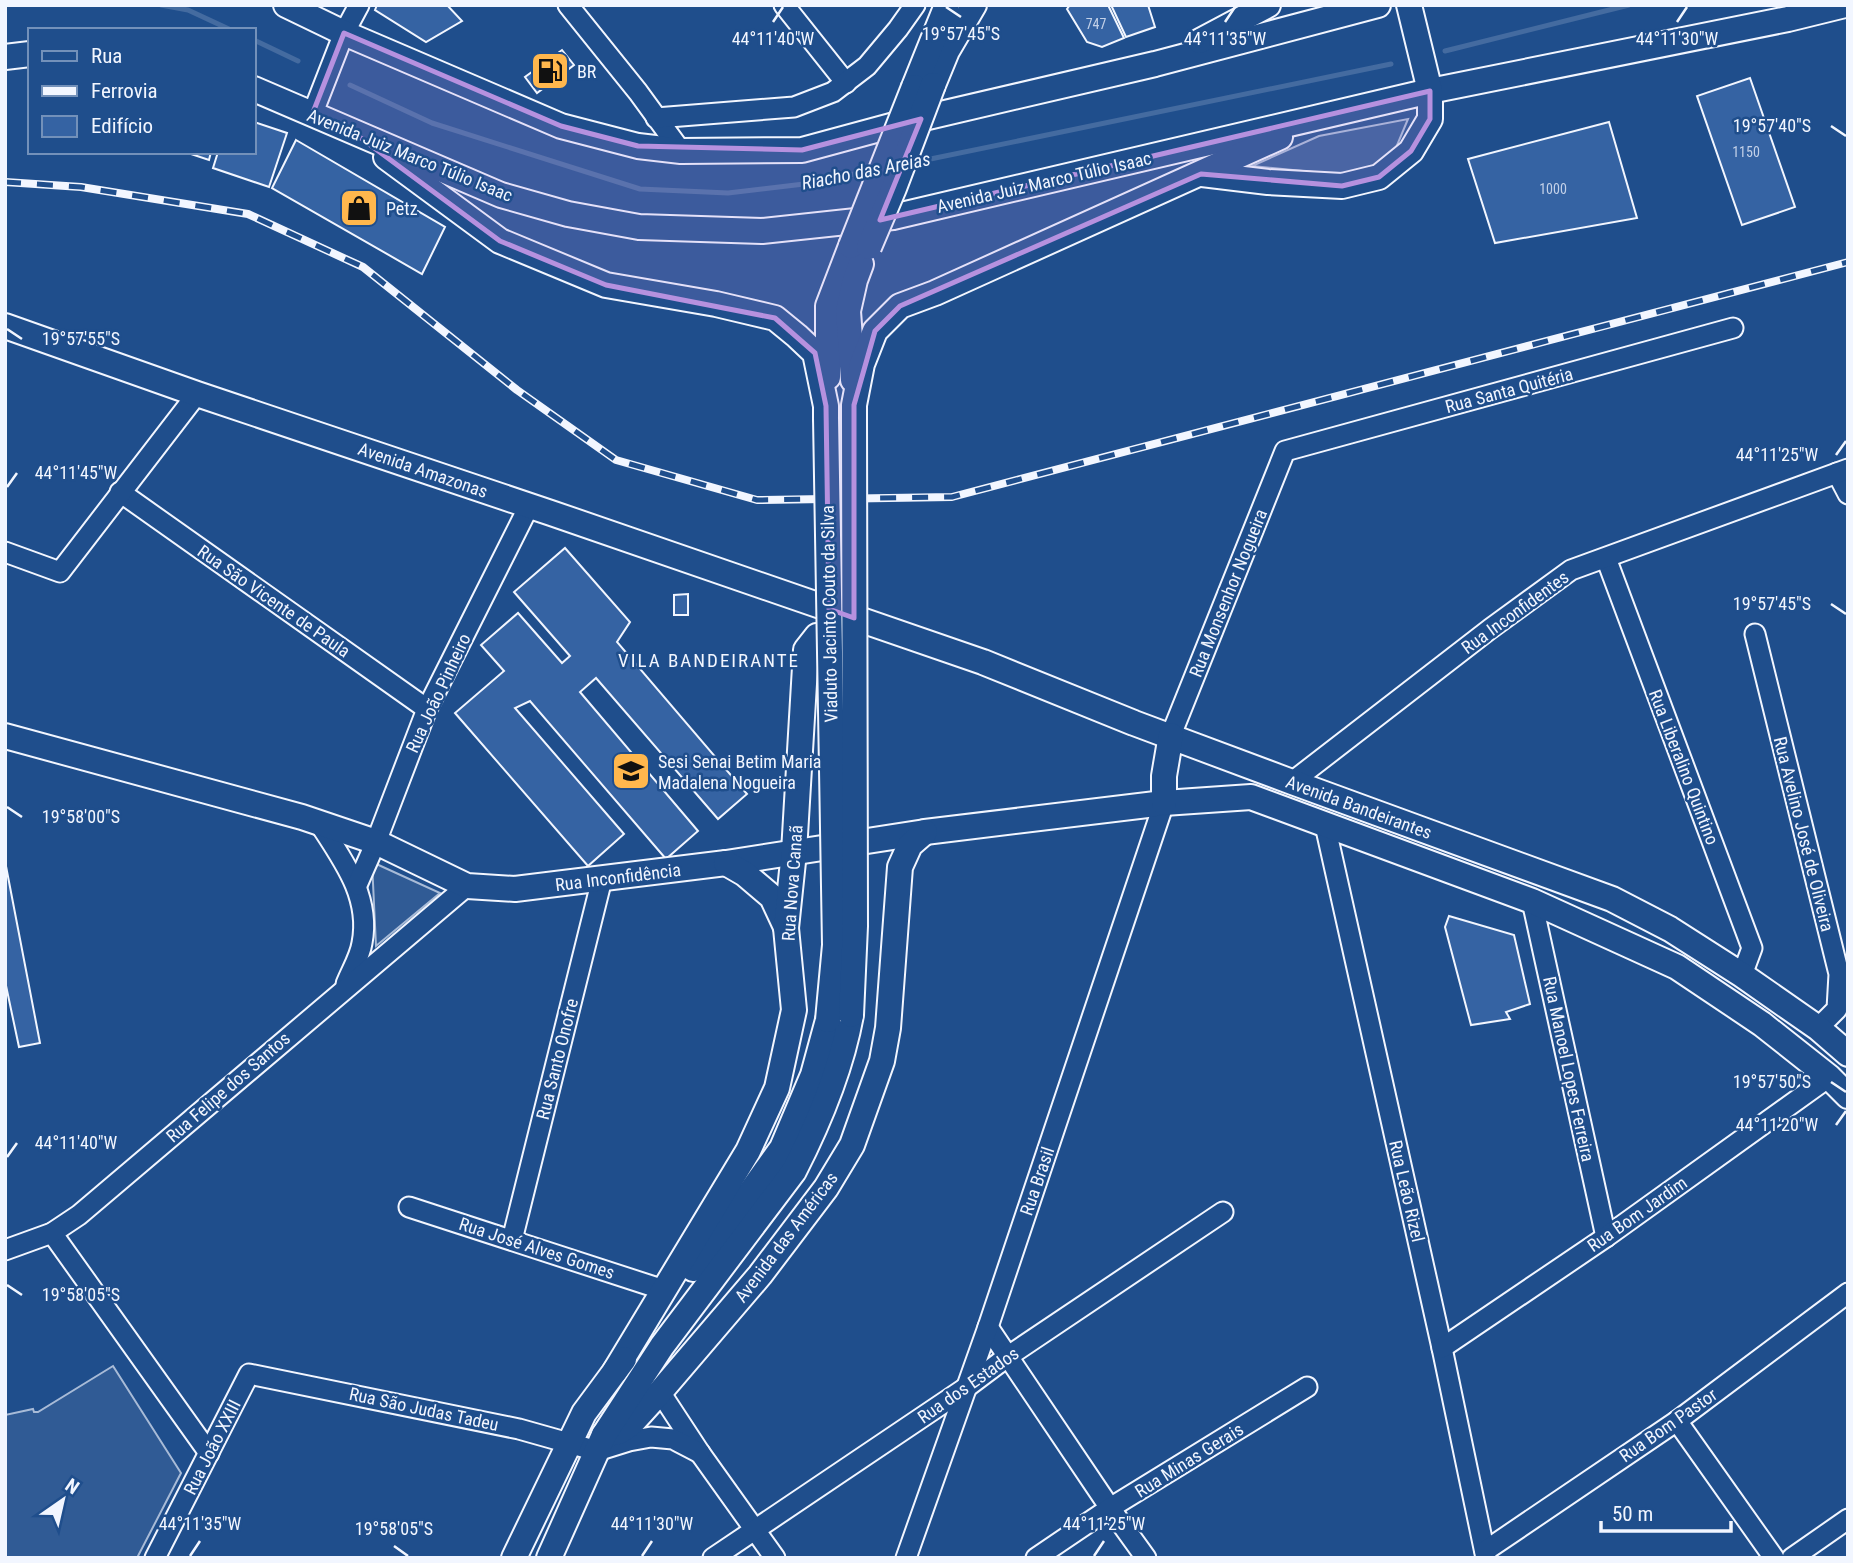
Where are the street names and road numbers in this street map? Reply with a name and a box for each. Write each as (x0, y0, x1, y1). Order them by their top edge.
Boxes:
street label: Avenida Juiz Marco Túlio Isaac (304, 104, 516, 206)
street label: Avenida Juiz Marco Túlio Isaac (935, 147, 1153, 217)
street label: Rua Santa Quitéria (1443, 363, 1575, 417)
street label: Avenida Amazonas (356, 438, 490, 502)
street label: Viaduto Jacinto Couto da Silva (817, 505, 841, 723)
street label: Rua Monsenhor Nogueira (1185, 506, 1271, 680)
street label: Rua São Vicente de Paula (194, 540, 354, 662)
street label: Rua Inconfidentes (1457, 566, 1573, 658)
street label: Rua João Pinheiro (401, 630, 475, 756)
street label: Rua Liberalino Quintino (1645, 686, 1723, 848)
street label: Rua Avelino José de Oliveira (1770, 734, 1838, 934)
street label: Avenida Bandeirantes (1283, 771, 1435, 843)
street label: Rua Nova Canaã (777, 824, 807, 942)
street label: Rua Inconfidência (554, 859, 682, 895)
street label: Rua Manoel Lopes Ferreira (1539, 974, 1599, 1164)
street label: Rua Santo Onofre (532, 996, 582, 1122)
street label: Rua Felipe dos Santos (162, 1028, 294, 1146)
street label: Rua Leão Rizel (1385, 1138, 1429, 1244)
street label: Rua Brasil (1016, 1144, 1058, 1218)
street label: Avenida das Américas (730, 1168, 842, 1306)
street label: Rua Bom Jardim (1583, 1172, 1691, 1256)
street label: Rua José Alves Gomes (457, 1213, 617, 1283)
street label: Rua dos Estados (913, 1342, 1023, 1428)
street label: Rua São Judas Tadeu (347, 1383, 501, 1435)
street label: Rua Bom Pastor (1615, 1383, 1721, 1466)
street label: Rua João XXIII (179, 1396, 245, 1498)
street label: Rua Minas Gerais (1131, 1418, 1247, 1502)

